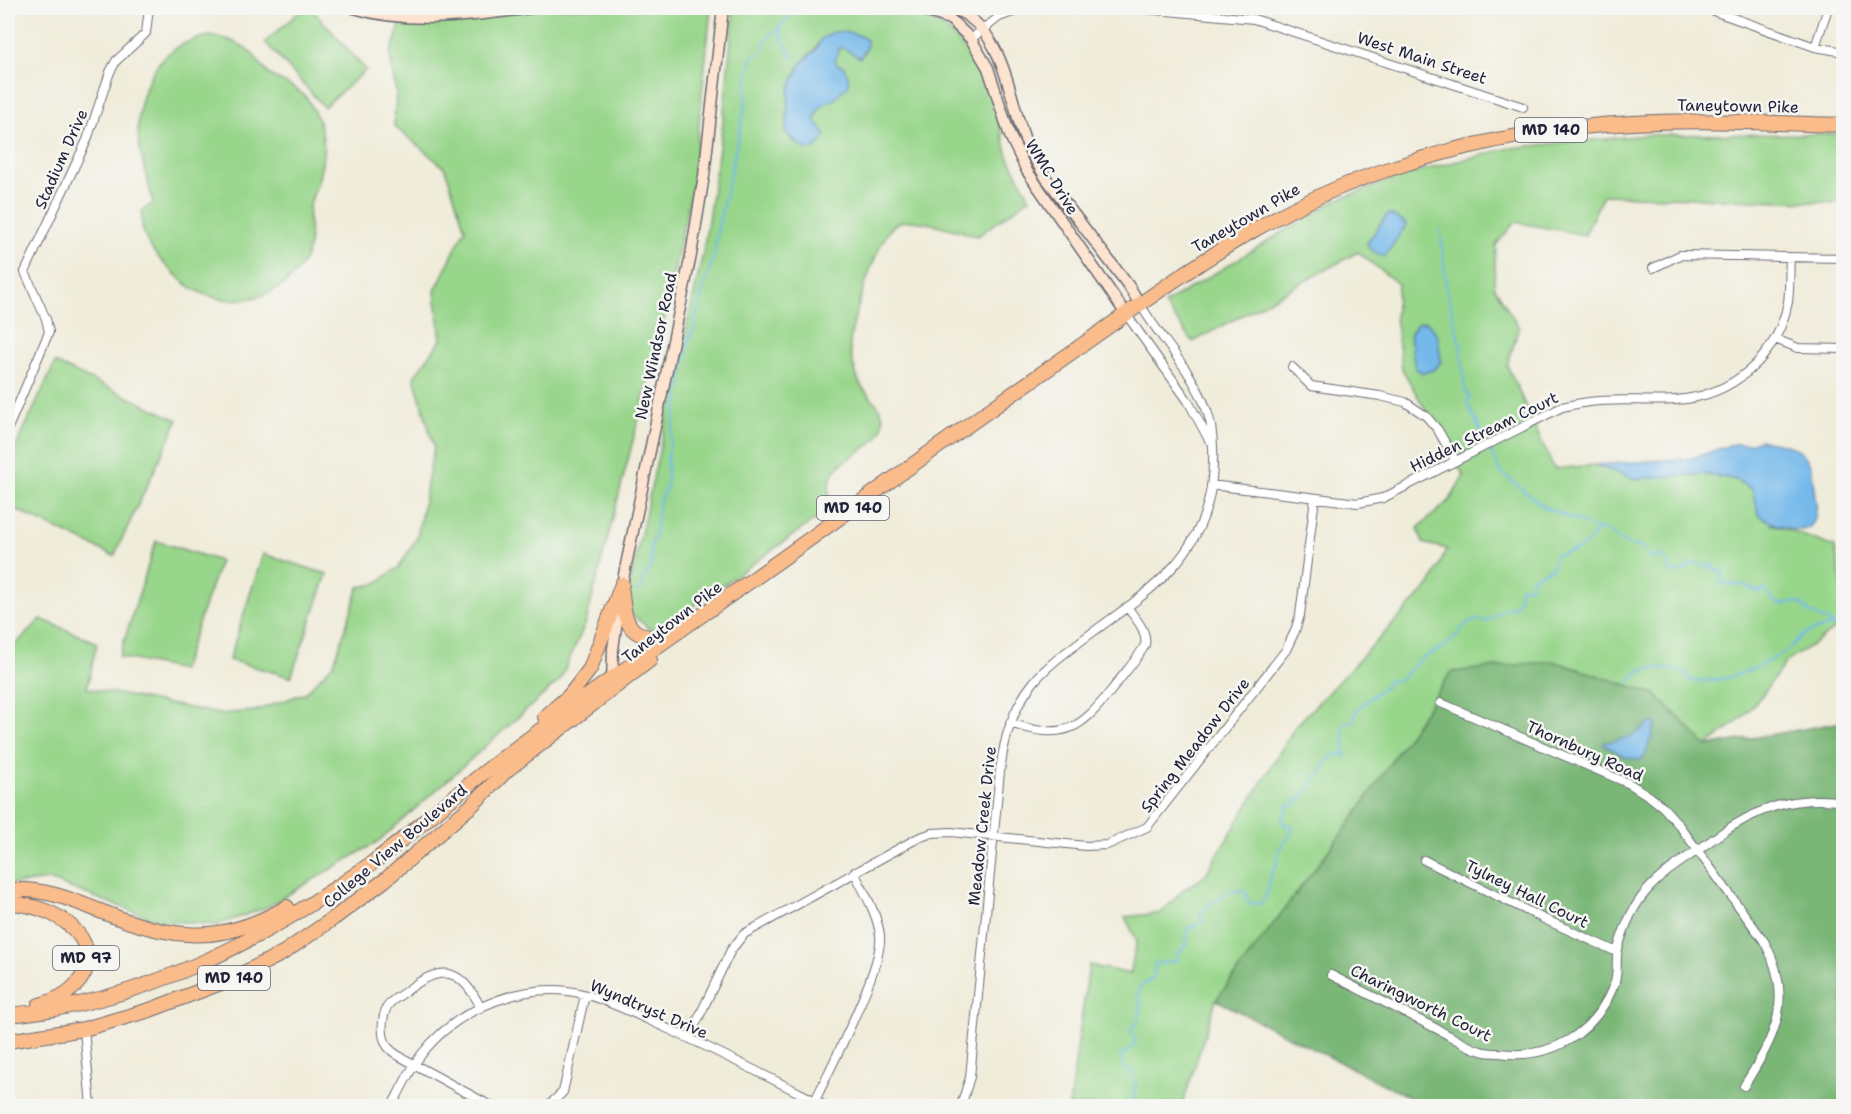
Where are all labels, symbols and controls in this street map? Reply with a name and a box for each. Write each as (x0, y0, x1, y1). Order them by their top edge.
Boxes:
street label: West Main Street (1354, 27, 1490, 89)
street label: Taneytown Pike (1677, 94, 1799, 118)
street label: Stadium Drive (30, 106, 92, 212)
road number: MD 140 (1515, 118, 1587, 142)
street label: WMC Drive (1021, 135, 1083, 219)
street label: Taneytown Pike (1188, 178, 1304, 258)
street label: New Windsor Road (630, 270, 682, 422)
street label: Hidden Stream Court (1406, 387, 1562, 477)
road number: MD 140 (817, 496, 889, 520)
street label: Taneytown Pike (618, 576, 726, 668)
street label: Spring Meadow Drive (1136, 673, 1254, 817)
street label: Thornbury Road (1523, 716, 1647, 786)
street label: Meadow Creek Drive (963, 745, 1001, 907)
street label: College View Boulevard (319, 780, 471, 912)
street label: Tylney Hall Court (1462, 855, 1592, 933)
road number: MD 97 (53, 946, 119, 970)
street label: Charingworth Court (1347, 960, 1495, 1046)
road number: MD 140 (198, 966, 270, 990)
street label: Wyndtryst Drive (587, 975, 711, 1043)

